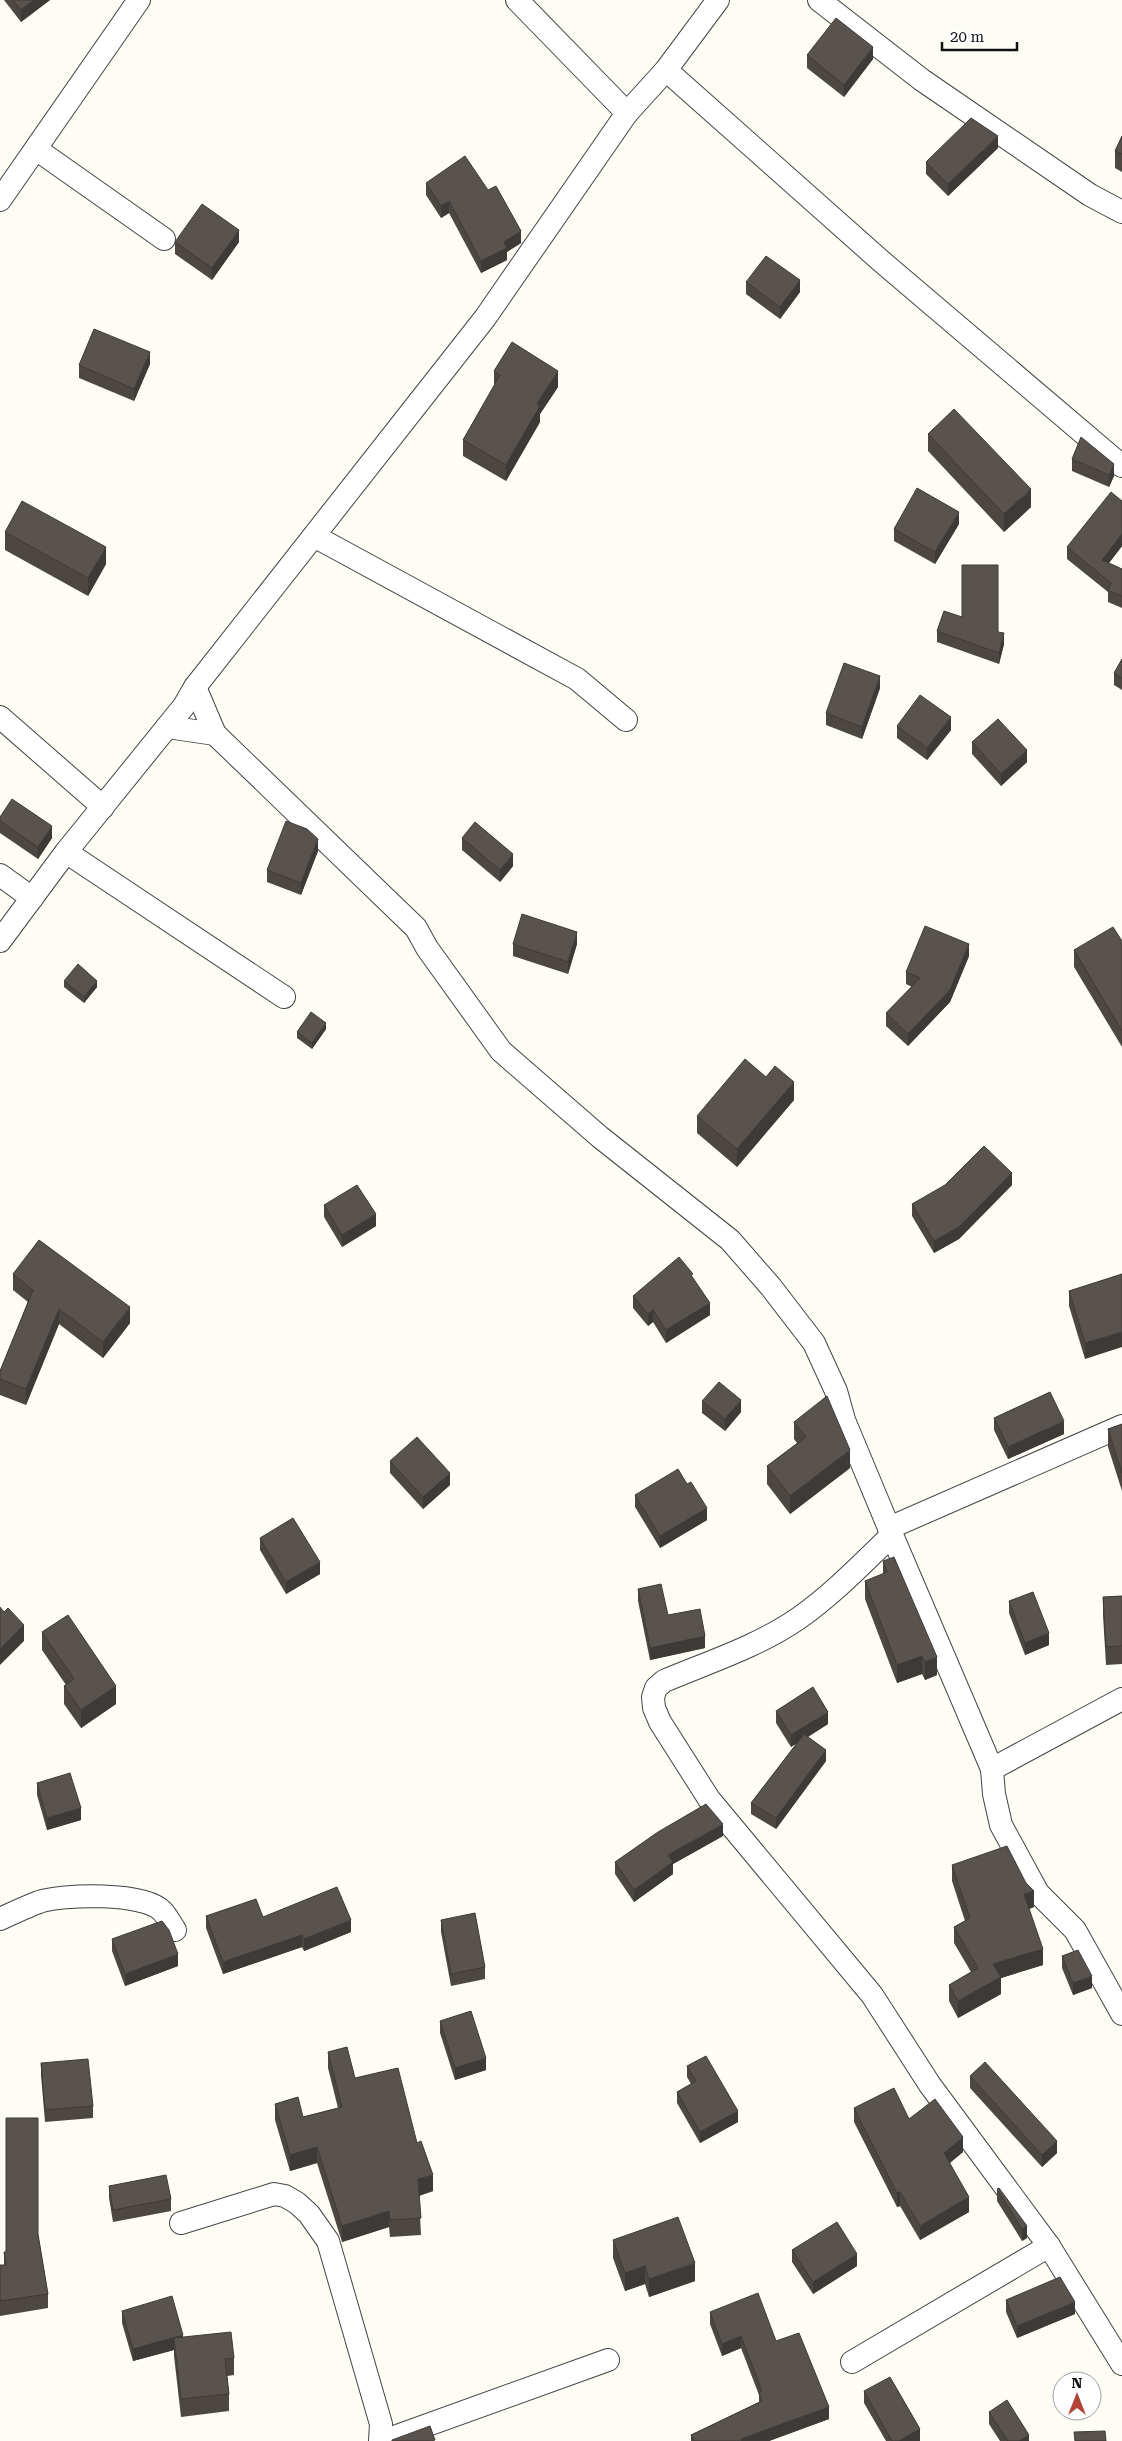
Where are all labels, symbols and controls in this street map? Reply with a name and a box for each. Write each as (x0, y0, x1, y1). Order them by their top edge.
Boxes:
scale bar (942, 20, 1017, 52)
text: 20 m (950, 28, 985, 46)
north arrow (1052, 2371, 1102, 2421)
text: N (1072, 2375, 1083, 2391)

